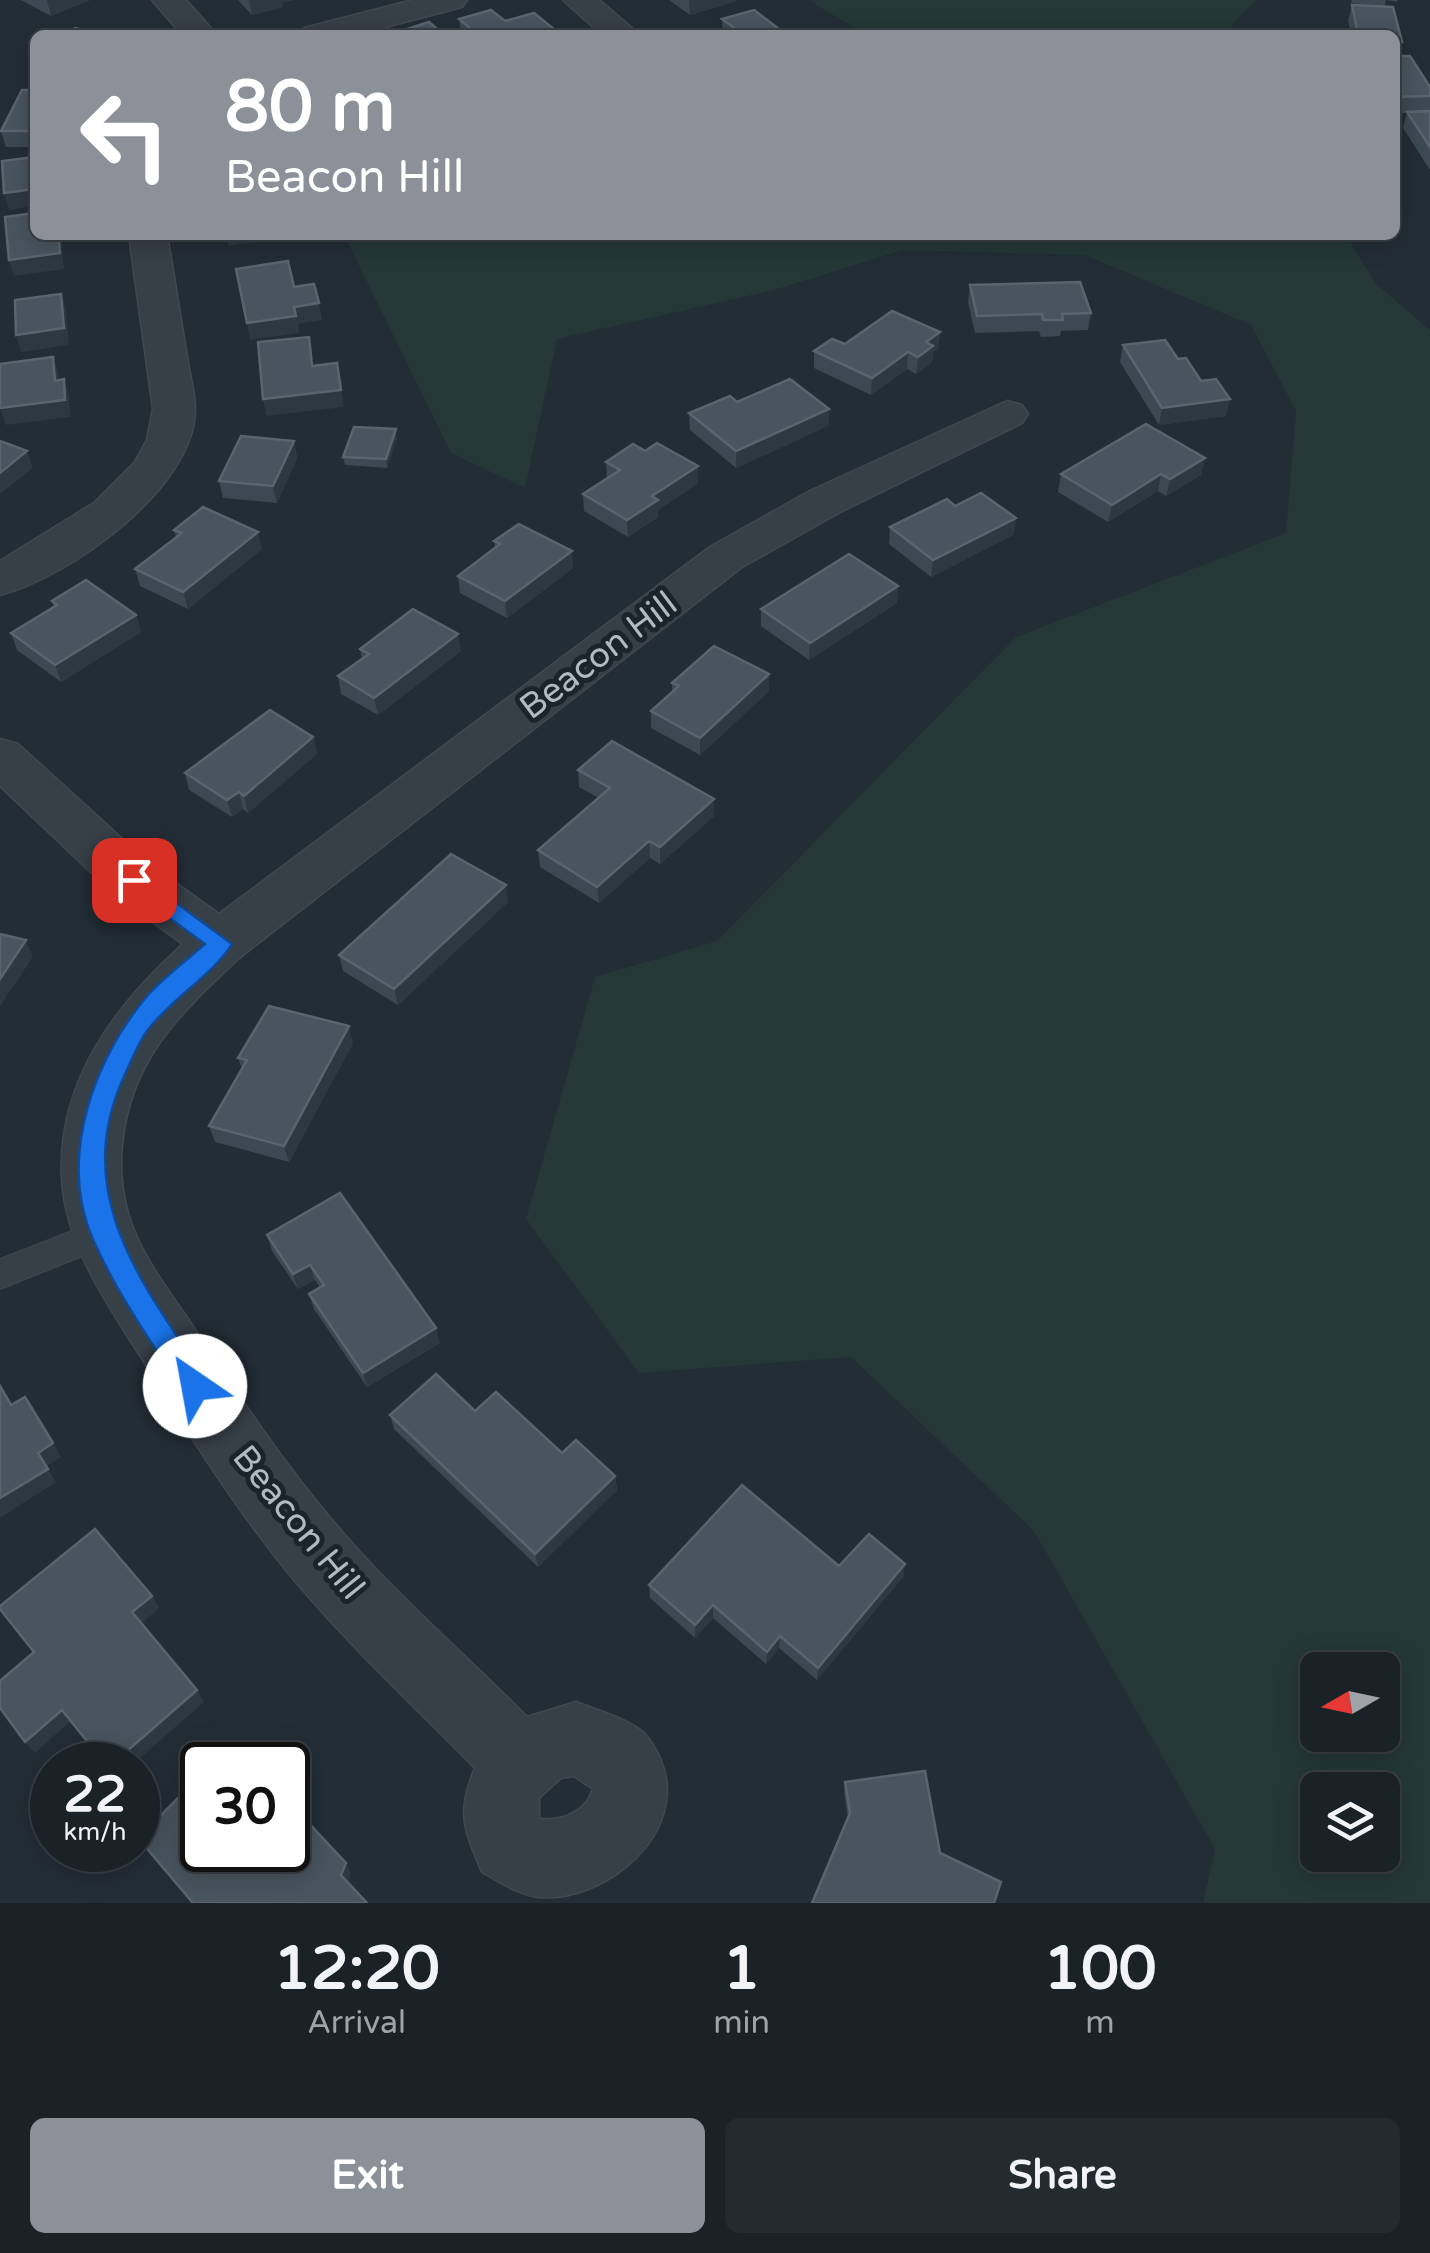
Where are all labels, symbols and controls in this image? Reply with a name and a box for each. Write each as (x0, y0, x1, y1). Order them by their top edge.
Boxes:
text: 80 m (225, 66, 395, 150)
icon: left (60, 70, 190, 200)
text: Beacon Hill (225, 151, 464, 205)
street label: Beacon Hill (512, 583, 686, 729)
pin (92, 838, 177, 923)
icon: arrive (107, 853, 162, 908)
position arrow (143, 1334, 247, 1438)
street label: Beacon Hill (223, 1437, 373, 1608)
north arrow (1300, 1652, 1400, 1752)
map controls (1300, 1652, 1400, 1872)
speed limit sign: 30 (180, 1742, 310, 1872)
text: 22 (64, 1765, 126, 1825)
button: layers (1300, 1772, 1400, 1872)
text: km/h (64, 1817, 126, 1847)
text: 12:20 (273, 1933, 440, 2005)
text: 1 (723, 1933, 760, 2005)
text: 100 (1043, 1933, 1157, 2005)
text: Arrival (307, 2004, 406, 2042)
text: min (713, 2004, 770, 2042)
text: m (1085, 2004, 1115, 2042)
button: Exit (30, 2118, 705, 2233)
button: Share (725, 2118, 1400, 2233)

